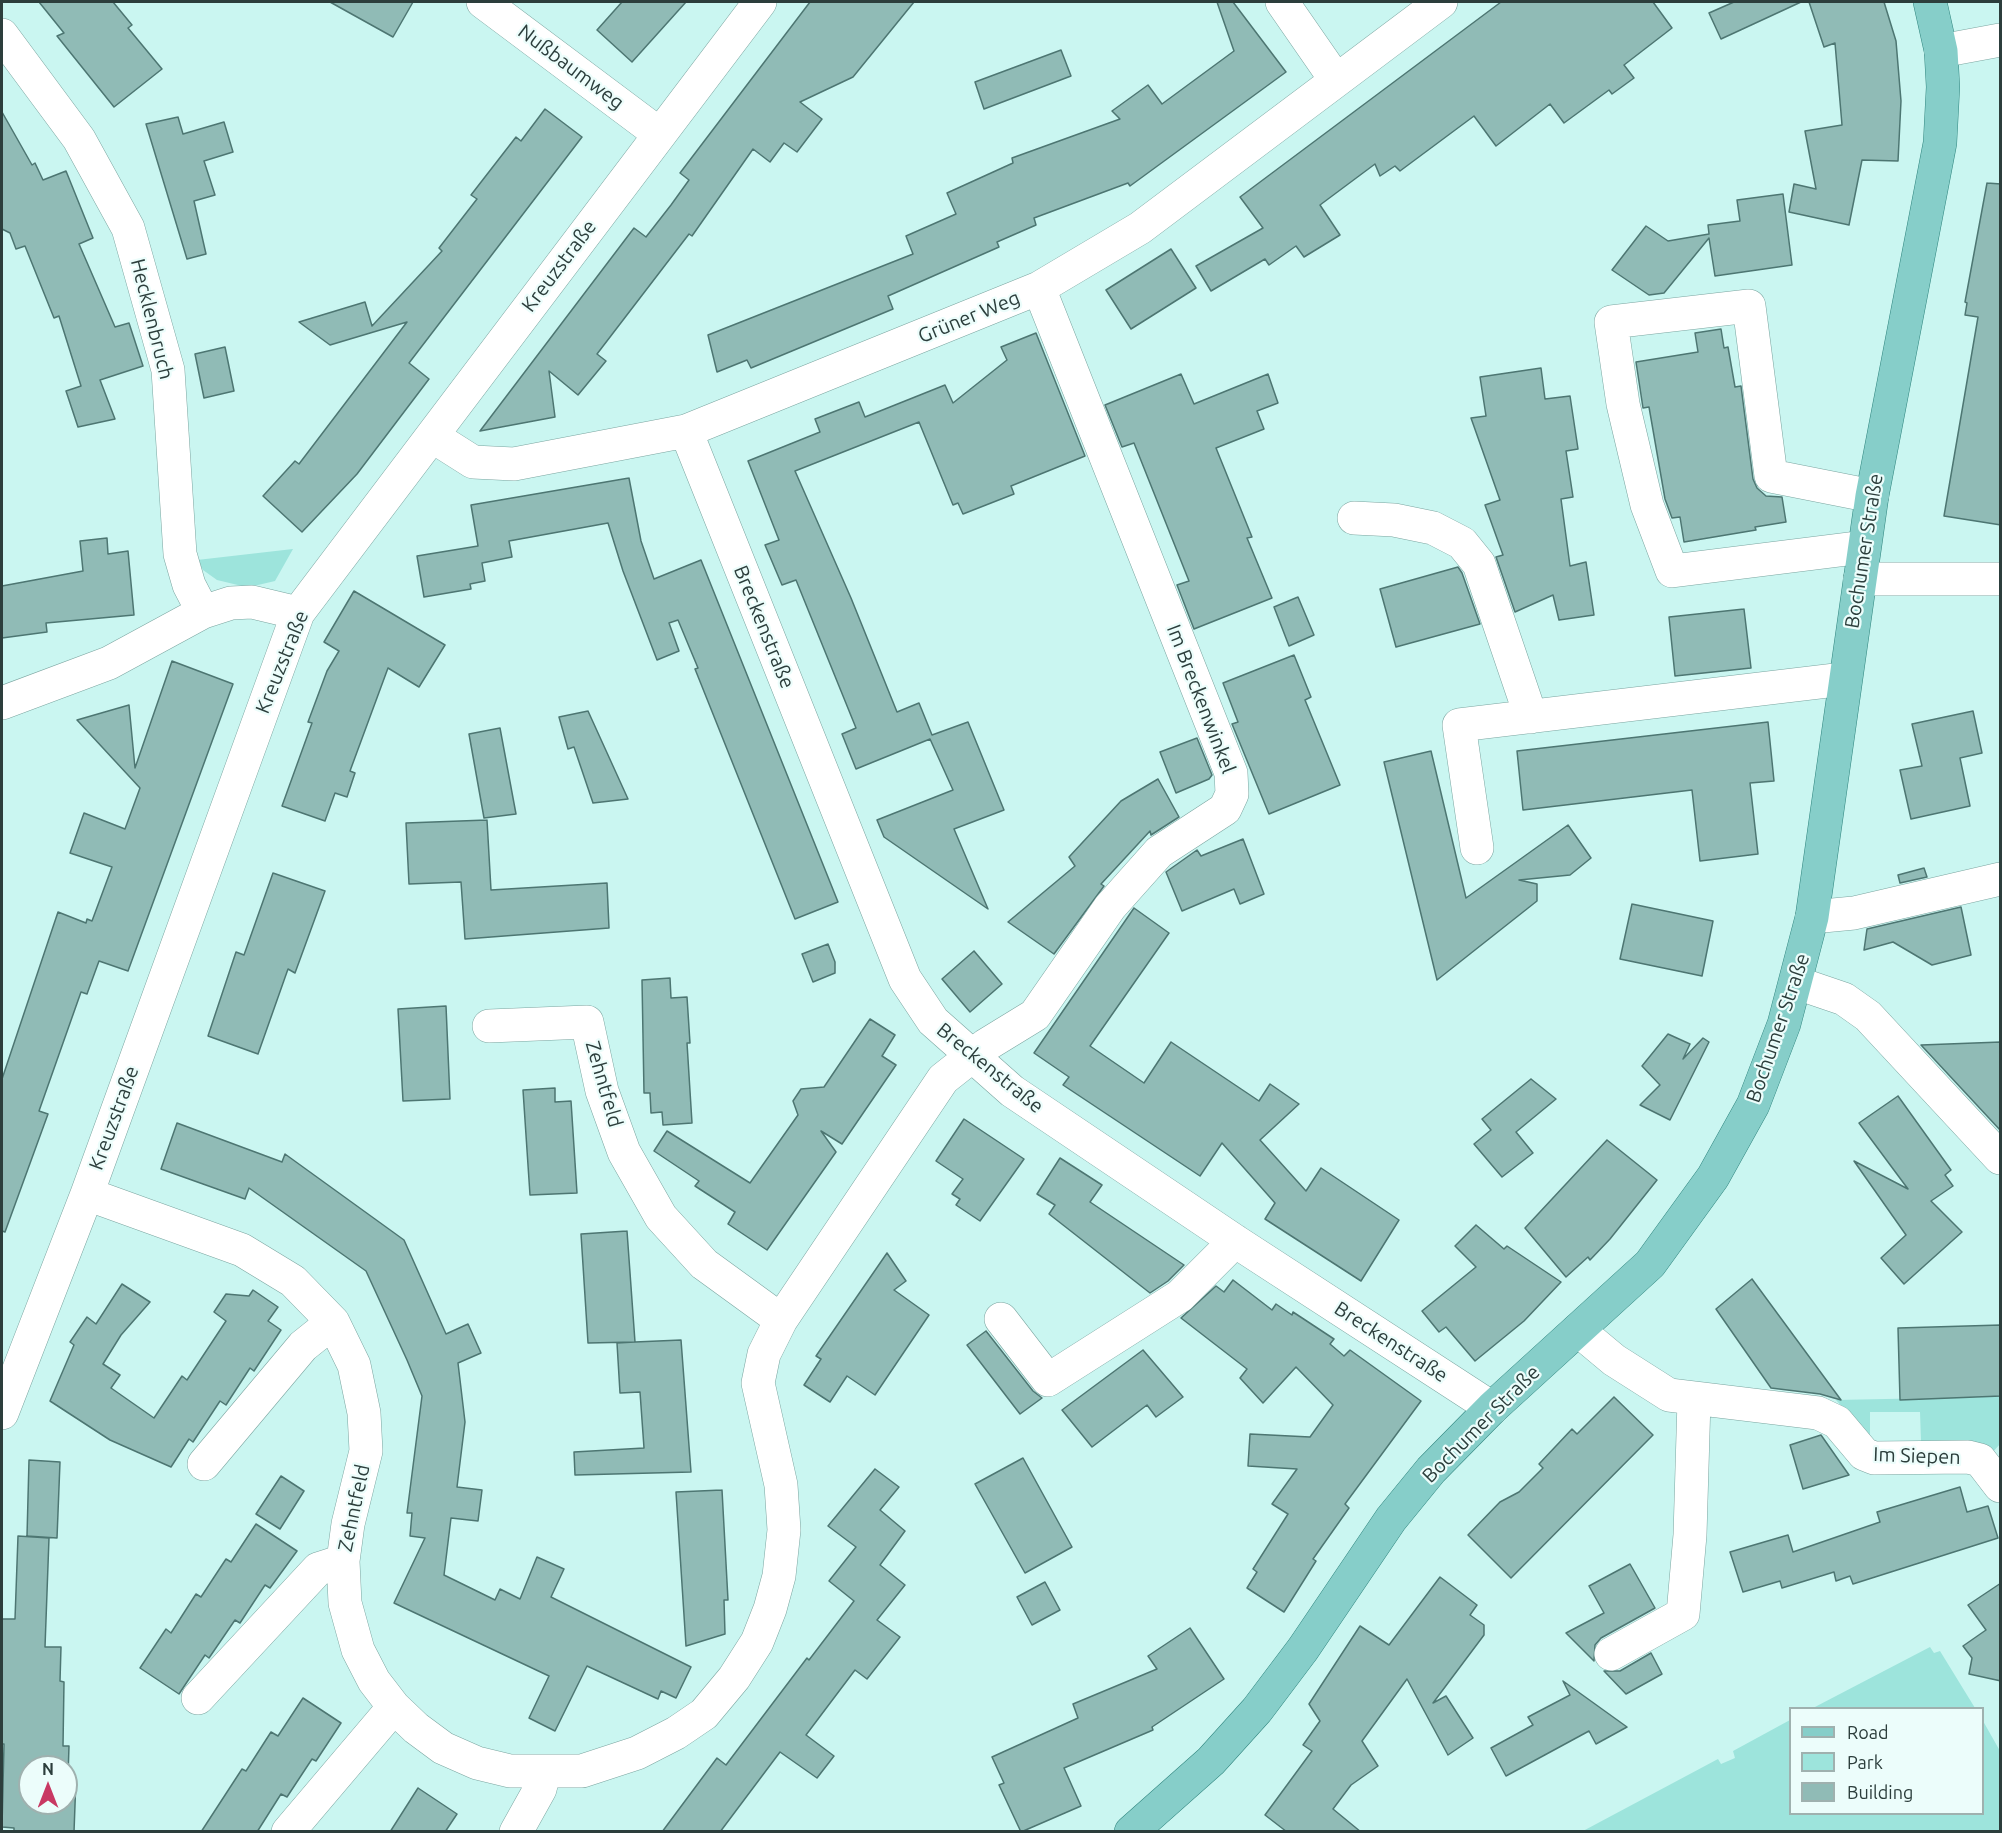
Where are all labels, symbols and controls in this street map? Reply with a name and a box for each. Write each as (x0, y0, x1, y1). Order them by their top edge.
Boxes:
street label: Nußbaumweg (513, 19, 629, 115)
street label: Kreuzstraße (517, 215, 601, 317)
street label: Hecklenbruch (125, 256, 179, 382)
street label: Grüner Weg (915, 286, 1023, 348)
street label: Bochumer Straße (1840, 472, 1888, 630)
street label: Breckenstraße (728, 562, 800, 692)
street label: Kreuzstraße (250, 607, 314, 717)
street label: Im Breckenwinkel (1162, 621, 1240, 777)
street label: Bochumer Straße (1741, 950, 1815, 1106)
street label: Breckenstraße (932, 1018, 1048, 1118)
street label: Zehntfeld (580, 1038, 628, 1130)
street label: Kreuzstraße (84, 1063, 144, 1173)
street label: Breckenstraße (1330, 1296, 1452, 1388)
street label: Bochumer Straße (1417, 1360, 1545, 1488)
street label: Im Siepen (1873, 1442, 1961, 1470)
street label: Zehntfeld (333, 1462, 375, 1554)
legend (1789, 1707, 1984, 1815)
text: Road (1847, 1722, 1889, 1742)
text: Park (1847, 1752, 1883, 1772)
north arrow (18, 1755, 78, 1815)
text: N (42, 1760, 54, 1778)
text: Building (1847, 1782, 1913, 1802)

